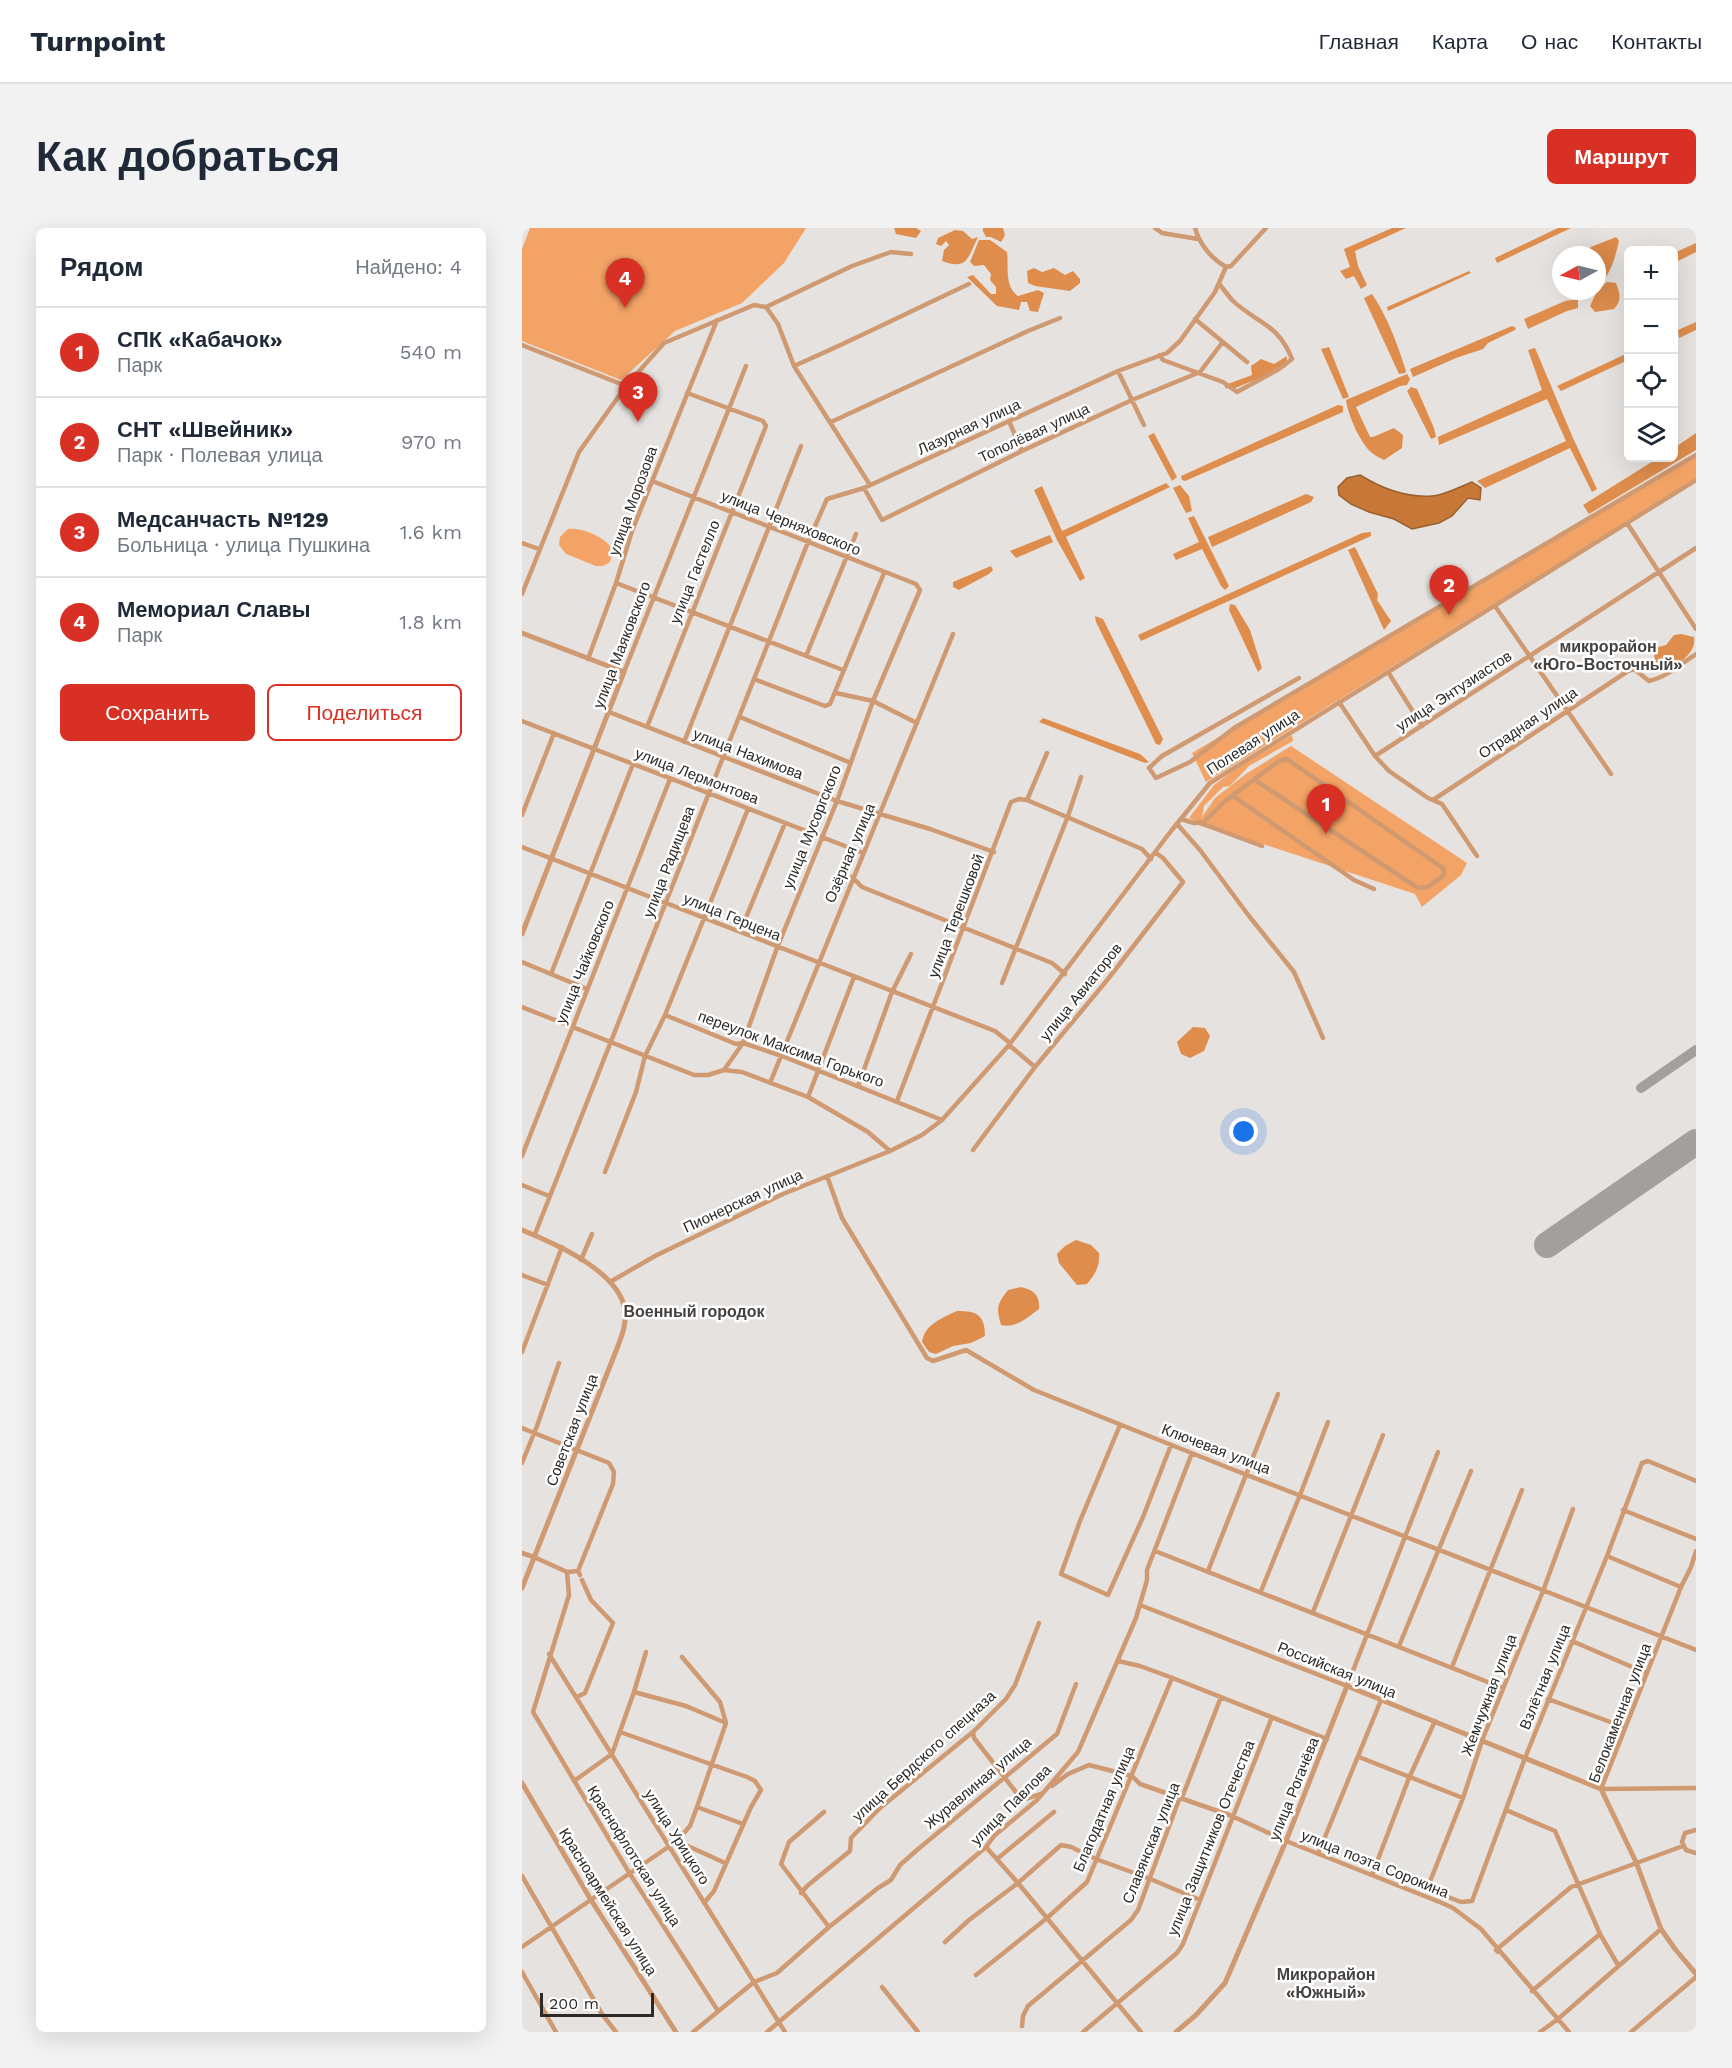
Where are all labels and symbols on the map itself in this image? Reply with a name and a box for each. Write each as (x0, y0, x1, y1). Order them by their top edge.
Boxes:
north arrow (1552, 246, 1606, 300)
pin: 4 (606, 259, 644, 308)
pin: 3 (618, 372, 658, 422)
street label: Лазурная улица (915, 395, 1024, 459)
street label: Тополёвая улица (976, 399, 1093, 467)
street label: улица Морозова (605, 443, 661, 558)
street label: улица Черняховского (719, 487, 863, 559)
street label: улица Гастелло (666, 518, 724, 626)
pin: 2 (1430, 566, 1468, 615)
street label: улица Маяковского (590, 579, 654, 711)
district label: микрорайон «Юго-Восточный» (1533, 637, 1683, 674)
street label: улица Энтузиастов (1393, 647, 1515, 735)
street label: Отрадная улица (1475, 683, 1581, 763)
street label: Полевая улица (1203, 705, 1303, 779)
street label: улица Нахимова (691, 725, 806, 783)
street label: улица Лермонтова (633, 744, 762, 808)
street label: улица Мусоргского (779, 762, 845, 892)
pin: 1 (1306, 784, 1346, 834)
street label: Озёрная улица (821, 800, 879, 905)
street label: улица Радищева (639, 803, 699, 920)
street label: улица Терешковой (924, 851, 988, 981)
street label: улица Герцена (681, 889, 784, 945)
street label: улица Чайковского (552, 897, 618, 1027)
street label: улица Авиаторов (1036, 940, 1126, 1044)
street label: переулок Максима Горького (696, 1007, 886, 1091)
your location (1229, 1117, 1258, 1146)
street label: Пионерская улица (680, 1165, 806, 1237)
district label: Военный городок (623, 1302, 766, 1321)
street label: Советская улица (542, 1371, 602, 1489)
street label: Ключевая улица (1159, 1420, 1274, 1478)
street label: Взлётная улица (1516, 1621, 1575, 1732)
street label: Жемчужная улица (1457, 1631, 1521, 1758)
street label: Российская улица (1275, 1638, 1400, 1702)
street label: Белокаменная улица (1585, 1640, 1655, 1785)
street label: улица Бердского спецназа (849, 1686, 1000, 1825)
street label: Журавлиная улица (921, 1733, 1035, 1833)
street label: улица Рогачёва (1265, 1734, 1323, 1843)
street label: улица Защитников Отечества (1164, 1737, 1259, 1938)
street label: Благодатная улица (1069, 1743, 1139, 1874)
street label: улица Павлова (967, 1761, 1055, 1849)
street label: Славянская улица (1118, 1779, 1184, 1906)
street label: Краснофлотская улица (583, 1782, 685, 1930)
street label: улица Урицкого (640, 1786, 714, 1888)
street label: Красноармейская улица (555, 1825, 661, 1980)
street label: улица поэта Сорокина (1299, 1826, 1452, 1902)
district label: Микрорайон «Южный» (1277, 1965, 1375, 2002)
scale bar (540, 1990, 654, 2018)

